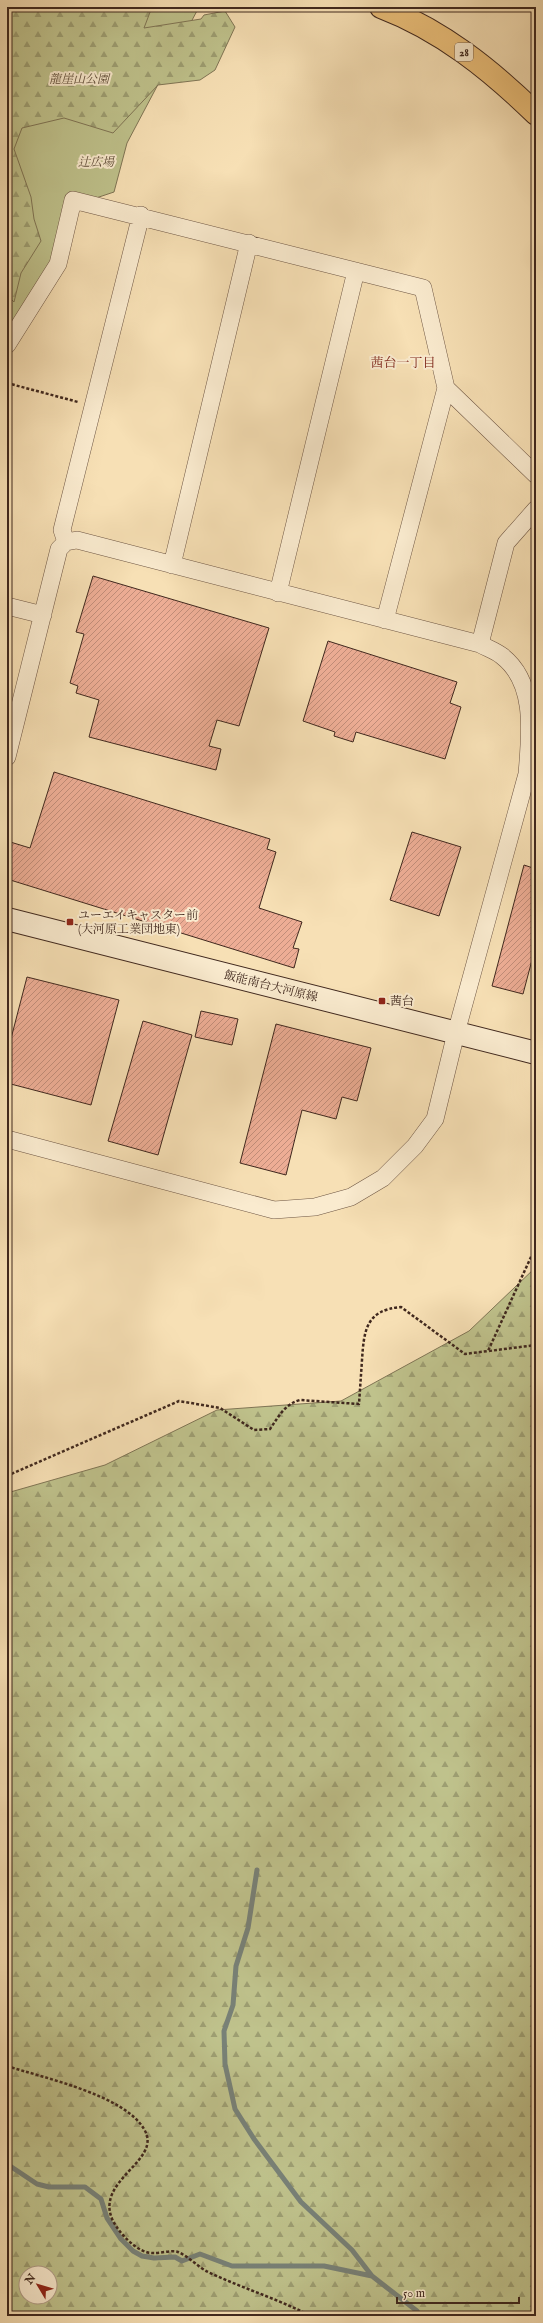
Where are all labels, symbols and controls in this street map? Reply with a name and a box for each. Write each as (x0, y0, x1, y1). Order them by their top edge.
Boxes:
road number: 28 (455, 43, 473, 61)
park label: 龍崖山公園 (49, 72, 111, 87)
park label: 辻広場 (78, 155, 115, 170)
district label: 茜台一丁目 (370, 355, 436, 372)
place label: ユーエイキャスター前 (大河原工業団地東) (78, 908, 198, 937)
marker: ユーエイキャスター前 (大河原工業団地東) (65, 917, 75, 927)
street label: 飯能南台大河原線 (222, 968, 319, 1005)
place label: 茜台 (390, 994, 414, 1009)
marker: 茜台 (377, 996, 387, 1006)
north arrow (18, 2265, 58, 2305)
text: N (22, 2271, 40, 2288)
scale bar (397, 2279, 519, 2305)
text: 50 m (403, 2286, 425, 2301)

